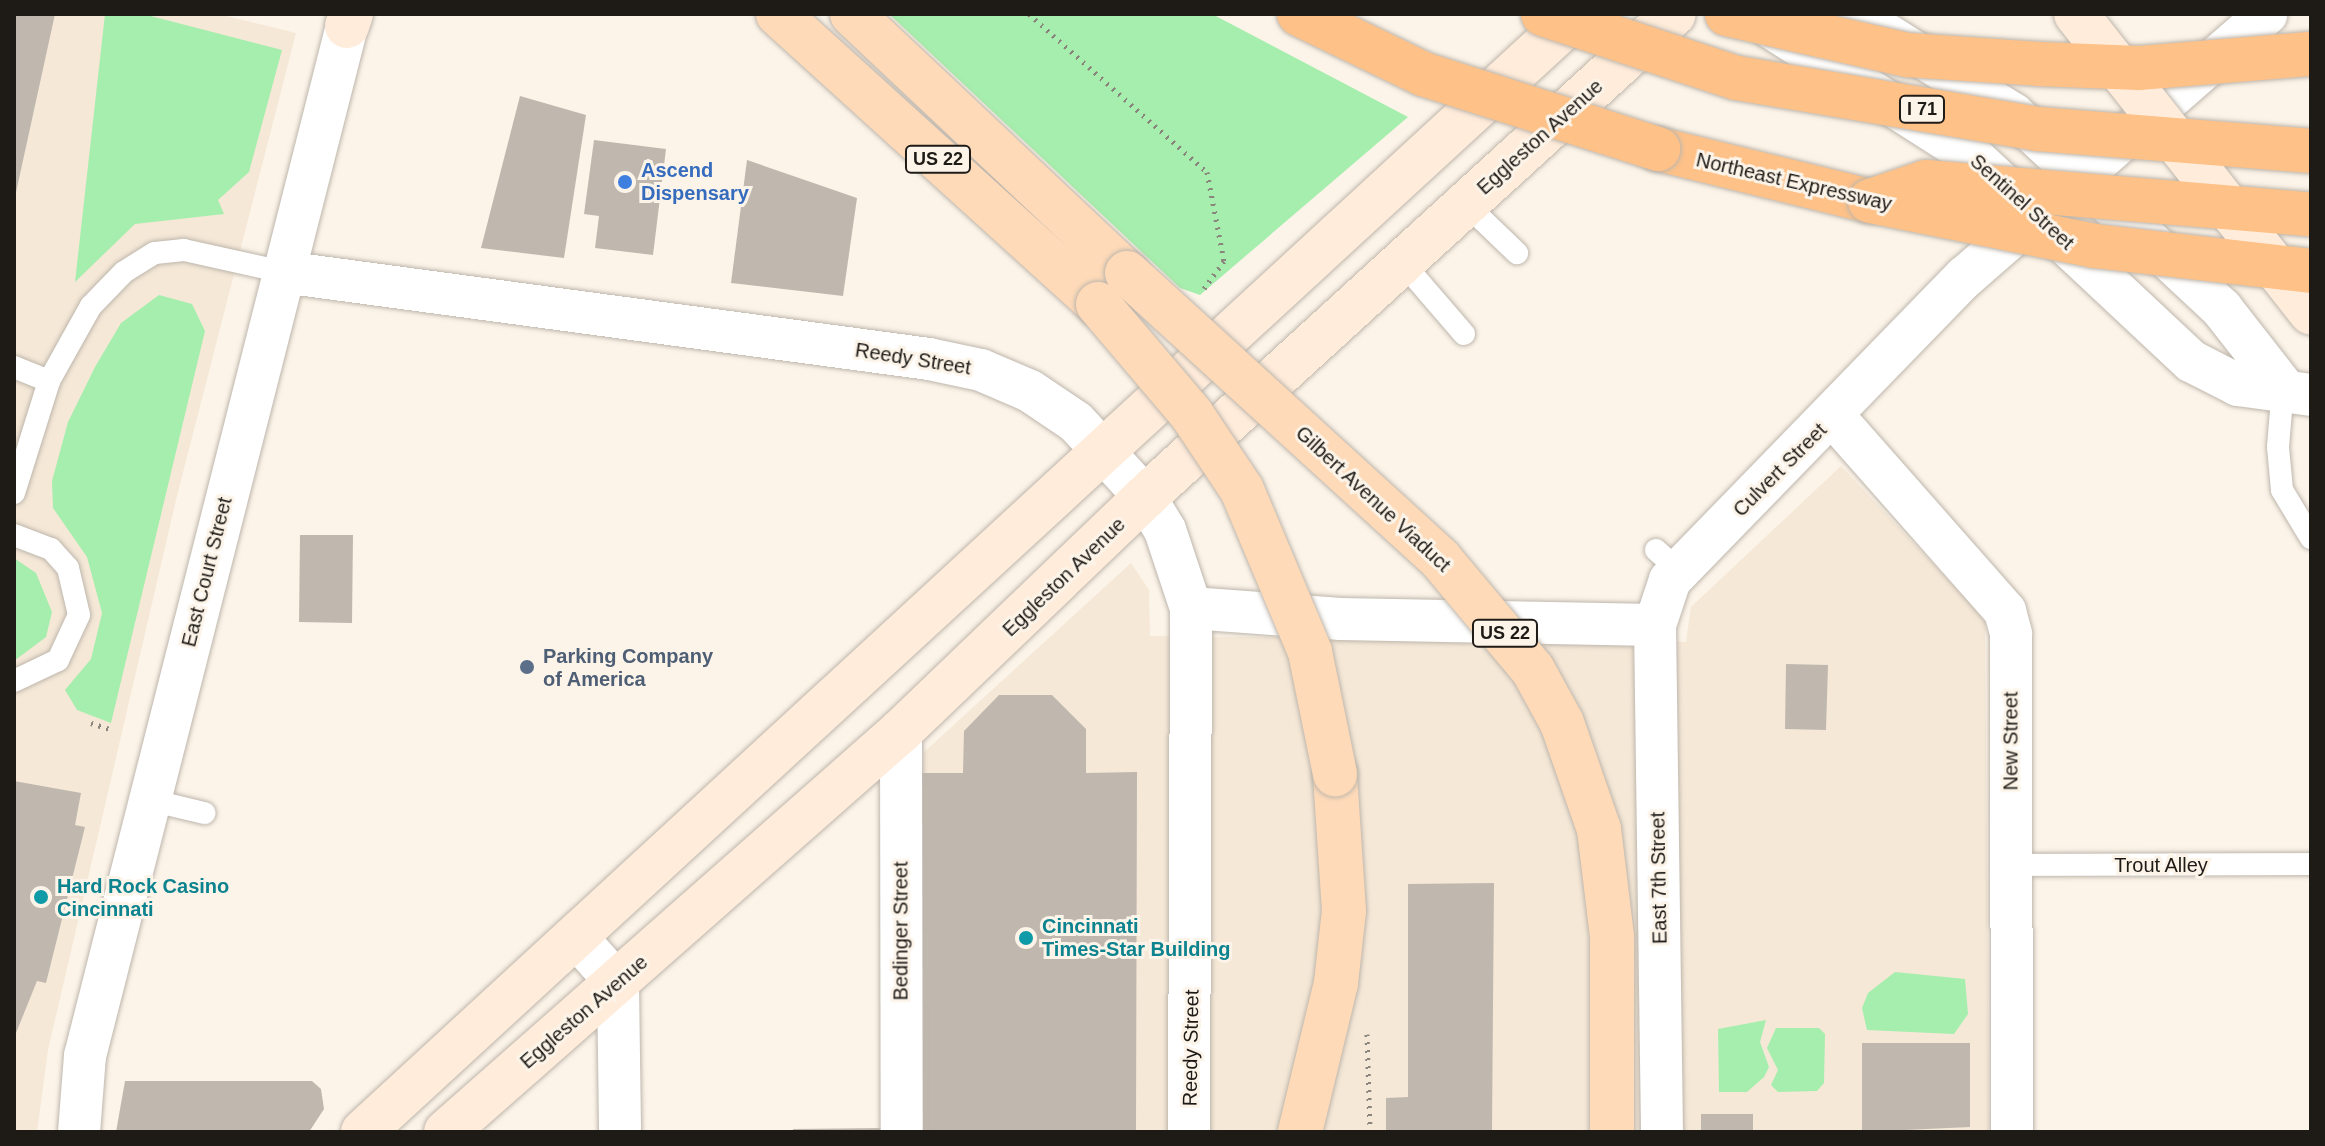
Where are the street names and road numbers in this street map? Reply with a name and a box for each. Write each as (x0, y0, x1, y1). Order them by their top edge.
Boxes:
street label: Eggleston Avenue (1472, 74, 1608, 200)
road number: I 71 (1898, 95, 1946, 123)
road number: US 22 (904, 145, 972, 173)
street label: Northeast Expressway (1694, 148, 1894, 216)
street label: Sentinel Street (1965, 149, 2079, 255)
street label: Reedy Street (853, 338, 973, 380)
street label: Culvert Street (1728, 418, 1832, 522)
street label: Gilbert Avenue Viaduct (1290, 421, 1456, 577)
street label: East Court Street (177, 495, 237, 649)
street label: Eggleston Avenue (997, 512, 1131, 642)
road number: US 22 (1471, 619, 1539, 647)
street label: New Street (1999, 692, 2023, 790)
street label: East 7th Street (1646, 812, 1672, 944)
street label: Trout Alley (2114, 853, 2208, 877)
street label: Bedinger Street (889, 862, 913, 1000)
street label: Eggleston Avenue (515, 950, 653, 1074)
street label: Reedy Street (1178, 989, 1204, 1107)

